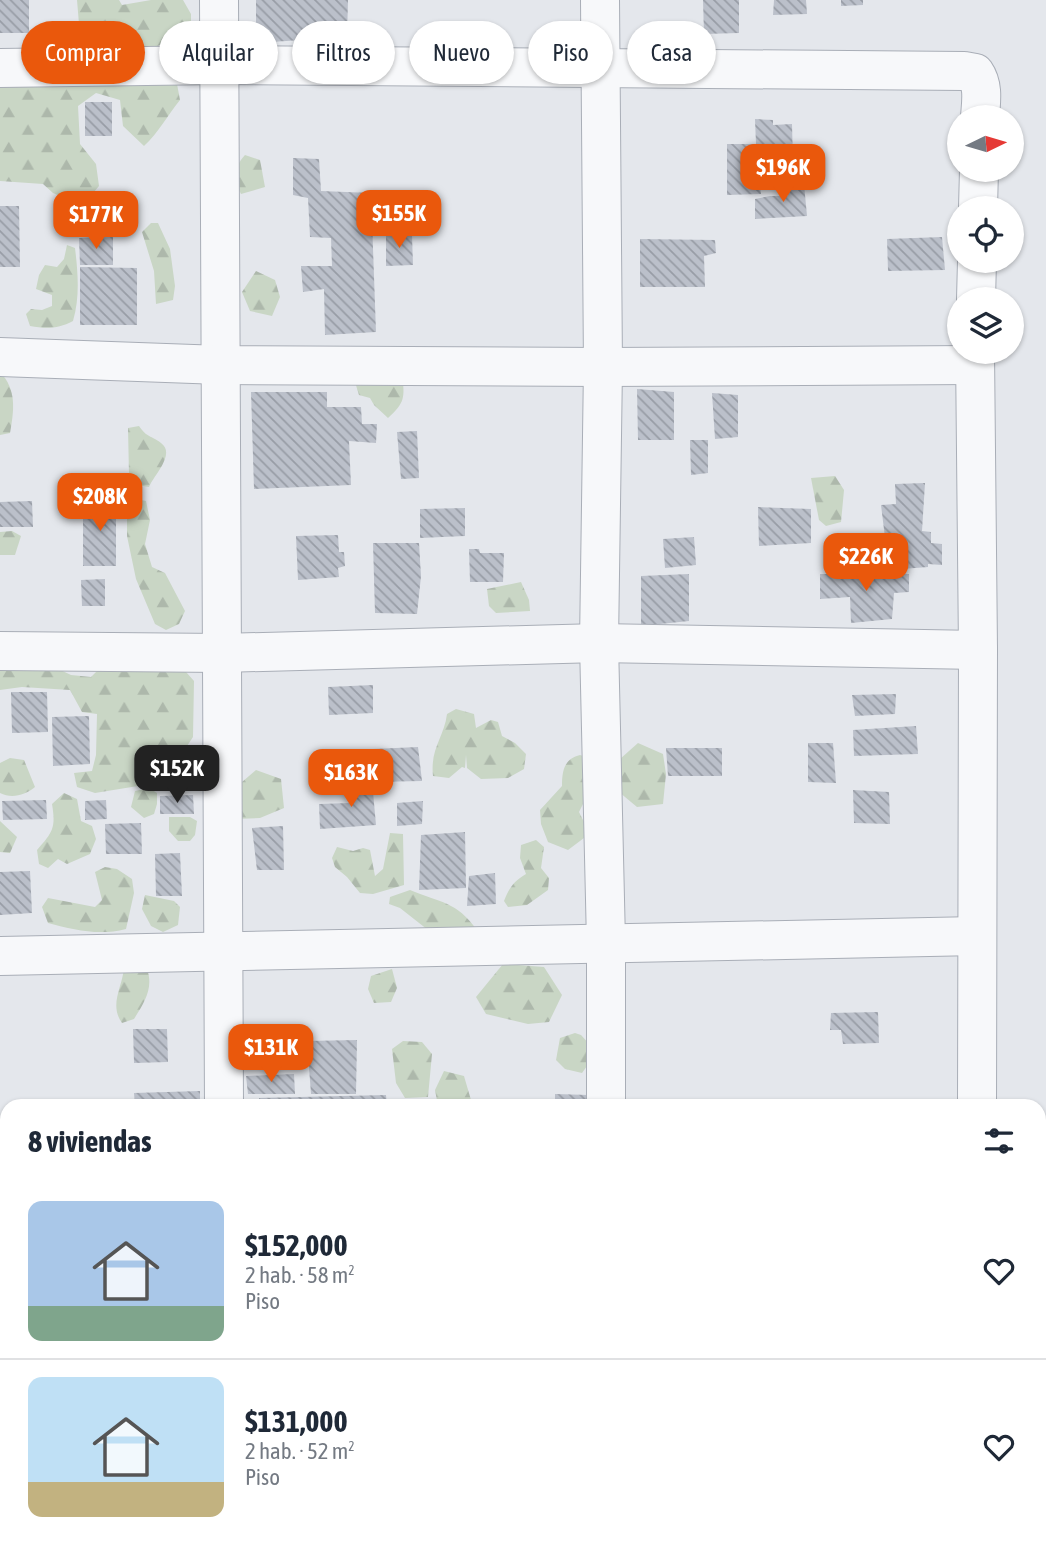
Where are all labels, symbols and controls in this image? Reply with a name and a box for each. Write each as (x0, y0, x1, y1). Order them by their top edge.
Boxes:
chip: Comprar (21, 21, 145, 84)
chip: Alquilar (159, 21, 278, 84)
chip: Filtros (292, 21, 395, 84)
chip: Nuevo (409, 21, 514, 84)
chip: Piso (528, 21, 613, 84)
chip: Casa (627, 21, 716, 84)
north arrow (947, 105, 1024, 182)
map controls (947, 105, 1024, 364)
pin: $196K (734, 144, 832, 204)
text: $196K (756, 154, 810, 180)
pin: $155K (350, 190, 448, 250)
pin: $177K (47, 191, 145, 251)
button: locate (947, 196, 1024, 273)
text: $155K (372, 200, 426, 226)
text: $177K (69, 201, 123, 227)
button: layers (947, 287, 1024, 364)
pin: $208K (51, 474, 149, 533)
text: $208K (73, 483, 127, 509)
pin: $226K (817, 534, 915, 593)
text: $226K (839, 543, 893, 569)
pin: $152K (128, 746, 226, 805)
pin: $163K (302, 750, 400, 809)
text: $152K (150, 755, 204, 781)
text: $163K (324, 759, 378, 785)
pin: $131K (222, 1024, 320, 1084)
text: $131K (244, 1034, 298, 1060)
icon: filters (980, 1122, 1018, 1160)
text: 8 viviendas (28, 1124, 152, 1158)
text: $152,000 (245, 1228, 348, 1262)
icon: home (84, 1229, 168, 1313)
icon: heart (980, 1252, 1018, 1290)
text: 2 hab. · 58 m² (245, 1262, 355, 1288)
text: Piso (245, 1288, 280, 1314)
text: $131,000 (245, 1404, 348, 1438)
icon: home (84, 1405, 168, 1489)
icon: heart (980, 1428, 1018, 1466)
text: 2 hab. · 52 m² (245, 1438, 355, 1464)
text: Piso (245, 1464, 280, 1490)

